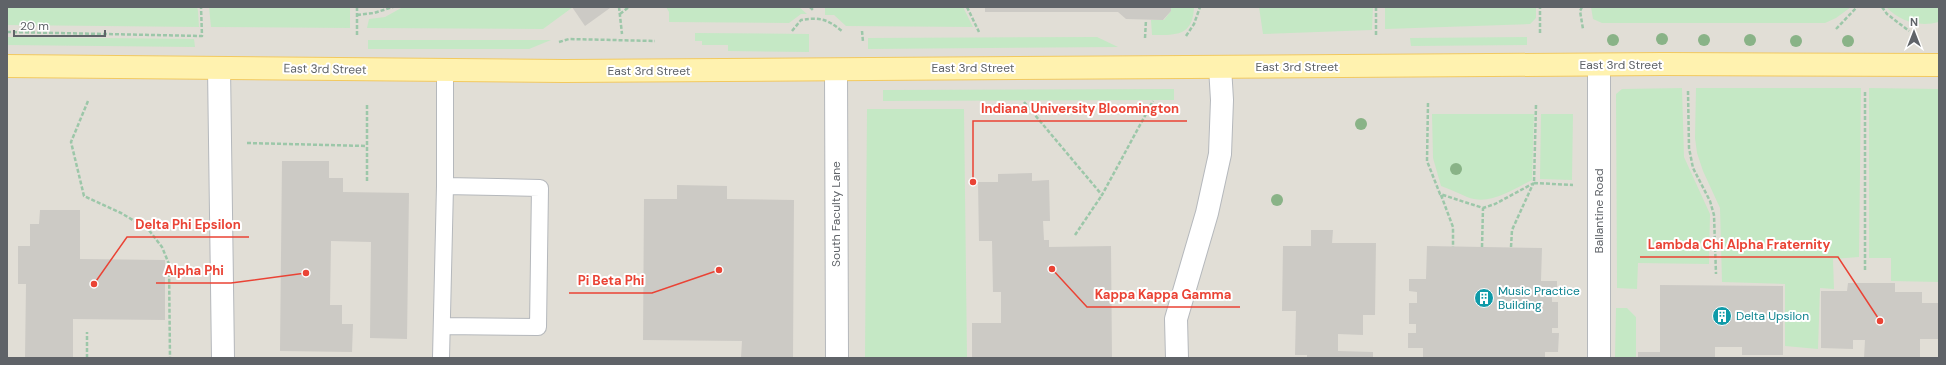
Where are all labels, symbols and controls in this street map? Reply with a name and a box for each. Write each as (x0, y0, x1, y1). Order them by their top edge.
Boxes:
scale bar (14, 12, 105, 38)
north arrow (1894, 12, 1934, 52)
text: N (1910, 15, 1918, 29)
text: 20 m (20, 18, 49, 34)
street label: East 3rd Street (1580, 57, 1663, 73)
street label: East 3rd Street (1256, 59, 1339, 75)
street label: East 3rd Street (283, 60, 367, 78)
street label: East 3rd Street (932, 60, 1015, 76)
street label: East 3rd Street (608, 63, 691, 79)
callout: Indiana University Bloomington (973, 96, 1187, 121)
text: Indiana University Bloomington (981, 100, 1179, 117)
street label: South Faculty Lane (828, 161, 844, 267)
street label: Ballantine Road (1591, 169, 1607, 253)
callout: Delta Phi Epsilon (127, 212, 249, 237)
text: Delta Phi Epsilon (135, 216, 241, 233)
callout: Lambda Chi Alpha Fraternity (1640, 232, 1838, 257)
text: Lambda Chi Alpha Fraternity (1648, 236, 1831, 253)
callout: Alpha Phi (156, 258, 231, 283)
text: Alpha Phi (164, 262, 224, 279)
callout: Pi Beta Phi (569, 268, 652, 293)
text: Pi Beta Phi (578, 272, 644, 289)
callout: Kappa Kappa Gamma (1087, 282, 1240, 307)
place label: Music Practice Building (1498, 283, 1580, 313)
text: Kappa Kappa Gamma (1095, 286, 1231, 303)
building icon: Music Practice Building (1473, 287, 1495, 309)
building icon: Delta Upsilon (1711, 305, 1733, 327)
place label: Delta Upsilon (1736, 308, 1809, 324)

